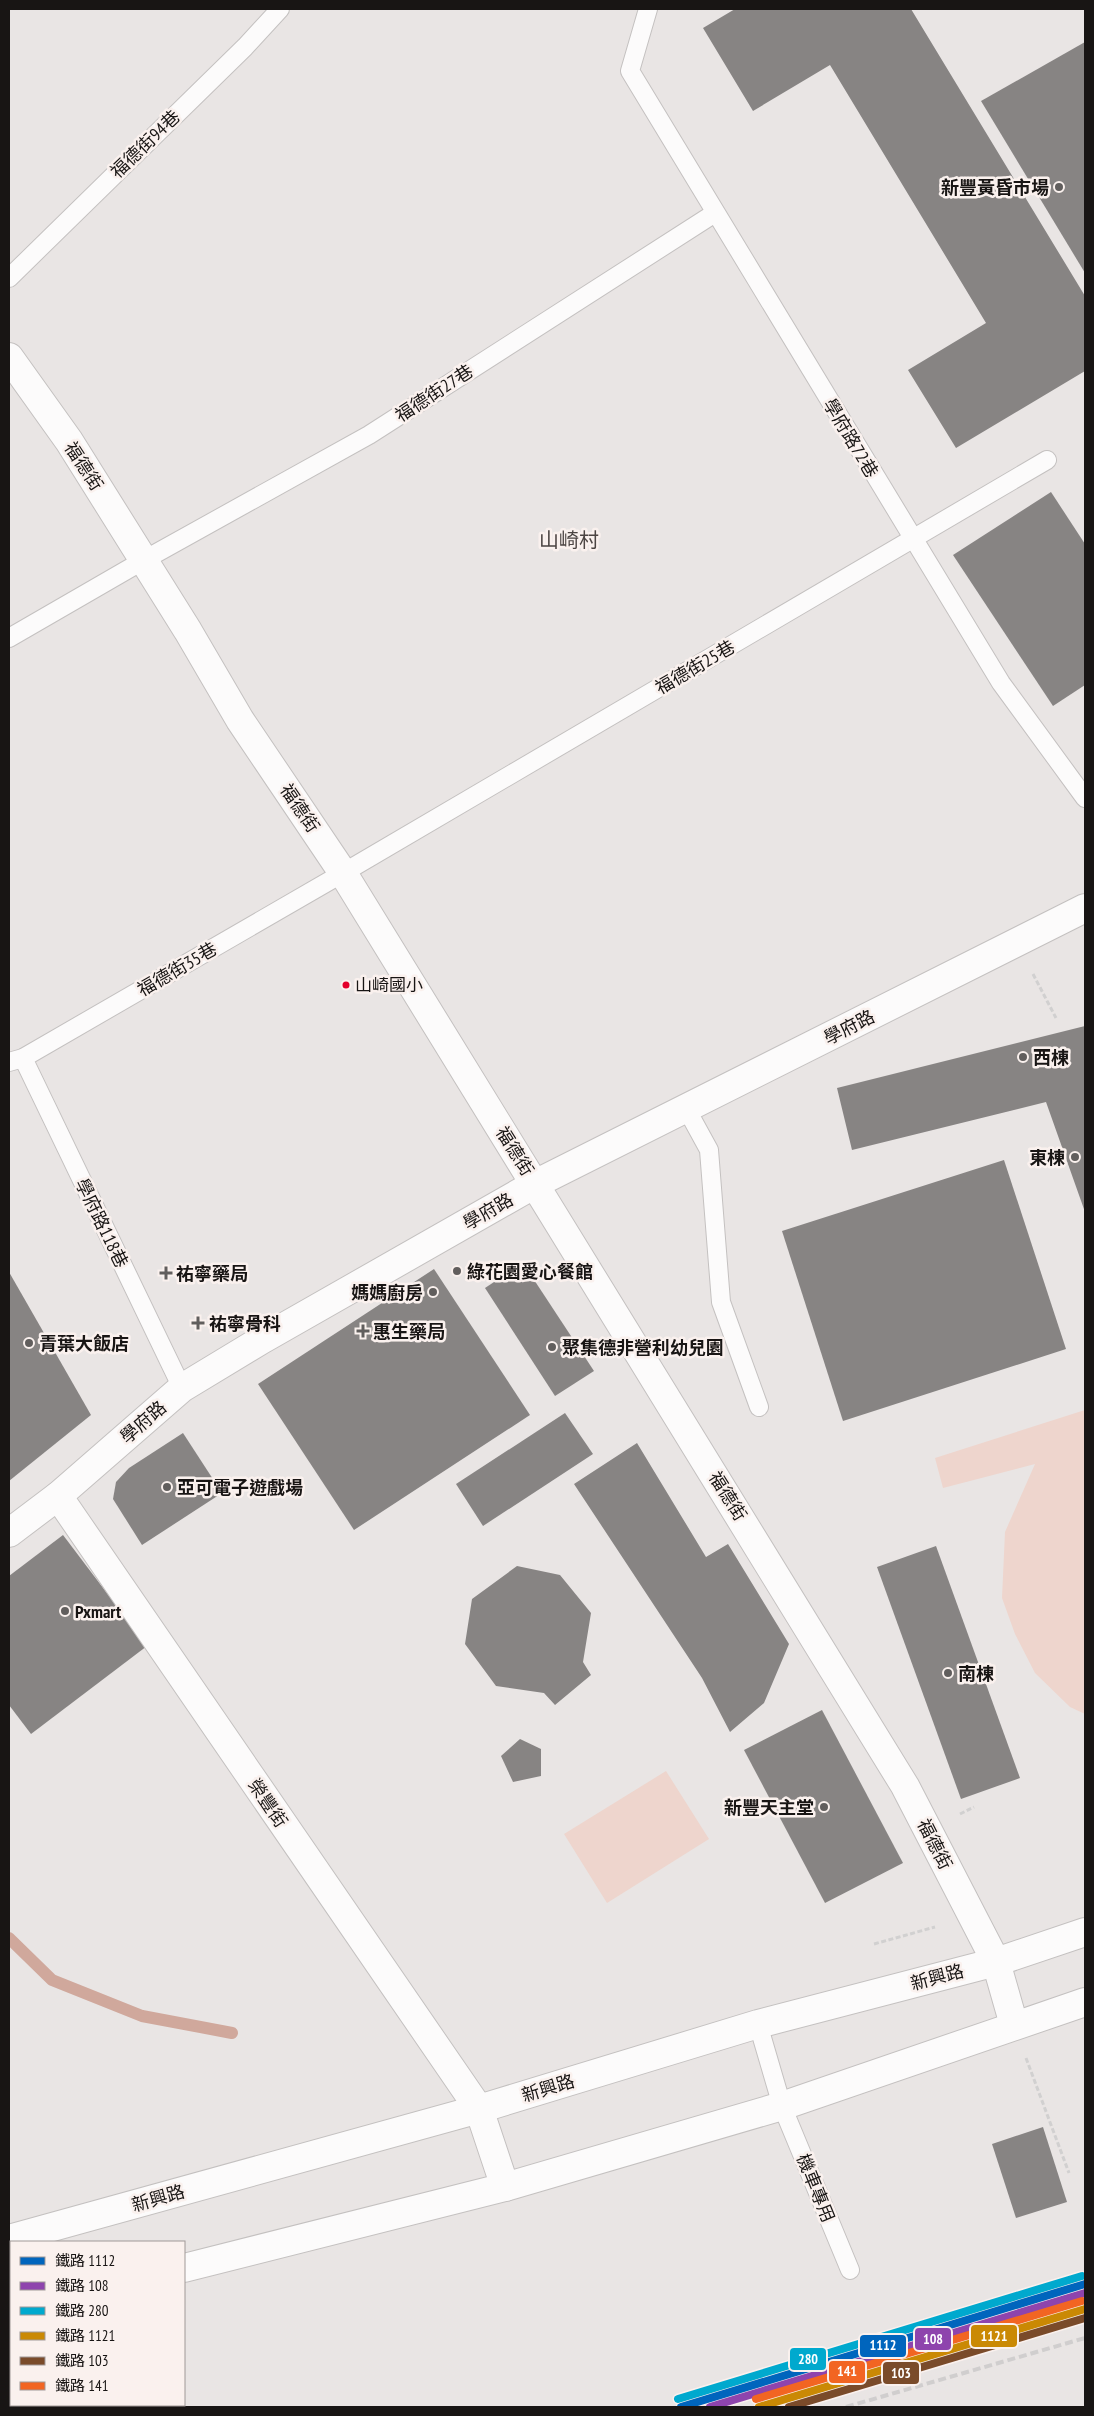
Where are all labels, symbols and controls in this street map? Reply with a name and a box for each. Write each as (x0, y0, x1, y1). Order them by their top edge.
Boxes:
street label: 福德街94巷 (105, 105, 185, 183)
place label: 新豐黃昏市場 (941, 176, 1049, 199)
marker: 新豐黃昏市場 (1053, 181, 1065, 193)
street label: 福德街27巷 (391, 359, 477, 427)
street label: 學府路72巷 (818, 394, 884, 482)
street label: 福德街 (60, 437, 108, 495)
district label: 山崎村 (539, 527, 599, 553)
street label: 福德街25巷 (651, 635, 739, 699)
street label: 福德街 (275, 779, 325, 837)
street label: 福德街35巷 (133, 937, 221, 1001)
place label: 山崎國小 (355, 974, 423, 996)
marker: 山崎國小 (341, 980, 351, 990)
street label: 學府路 (820, 1004, 878, 1050)
place label: 西棟 (1033, 1046, 1069, 1069)
marker: 西棟 (1017, 1051, 1029, 1063)
street label: 福德街 (491, 1122, 539, 1180)
place label: 東棟 (1029, 1146, 1065, 1169)
marker: 東棟 (1069, 1151, 1081, 1163)
street label: 學府路118巷 (71, 1175, 133, 1271)
street label: 學府路 (459, 1188, 517, 1234)
place label: 綠花園愛心餐館 (467, 1260, 593, 1283)
place label: 祐寧藥局 (176, 1262, 248, 1285)
marker: 綠花園愛心餐館 (451, 1265, 463, 1277)
marker: 祐寧藥局 (160, 1267, 172, 1279)
place label: 媽媽廚房 (351, 1281, 423, 1304)
marker: 媽媽廚房 (427, 1286, 439, 1298)
place label: 祐寧骨科 (209, 1312, 281, 1335)
marker: 祐寧骨科 (191, 1316, 205, 1330)
place label: 惠生藥局 (373, 1320, 445, 1343)
marker: 惠生藥局 (357, 1325, 369, 1337)
place label: 青葉大飯店 (39, 1332, 129, 1355)
place label: 聚集德非營利幼兒園 (562, 1336, 724, 1359)
marker: 青葉大飯店 (23, 1337, 35, 1349)
marker: 聚集德非營利幼兒園 (546, 1341, 558, 1353)
street label: 學府路 (115, 1396, 171, 1448)
street label: 福德街 (704, 1467, 752, 1525)
place label: 亞可電子遊戲場 (177, 1476, 303, 1499)
marker: 亞可電子遊戲場 (161, 1481, 173, 1493)
place label: Pxmart (75, 1600, 122, 1623)
marker: Pxmart (59, 1605, 71, 1617)
place label: 南棟 (958, 1662, 994, 1685)
marker: 南棟 (942, 1667, 954, 1679)
street label: 榮豐街 (243, 1774, 293, 1832)
place label: 新豐天主堂 (724, 1796, 814, 1819)
marker: 新豐天主堂 (818, 1801, 830, 1813)
street label: 福德街 (912, 1815, 958, 1873)
street label: 新興路 (908, 1959, 966, 1995)
street label: 新興路 (519, 2069, 577, 2107)
street label: 機車專用 (792, 2150, 840, 2226)
street label: 新興路 (129, 2180, 187, 2216)
legend (10, 2241, 185, 2406)
text: 鐵路 1112 (55, 2251, 115, 2270)
text: 鐵路 108 (55, 2276, 108, 2295)
text: 鐵路 280 (55, 2301, 109, 2320)
line badge: 1121 (970, 2324, 1018, 2348)
text: 鐵路 1121 (55, 2326, 115, 2345)
line badge: 108 (914, 2327, 952, 2351)
text: 1121 (981, 2327, 1007, 2345)
text: 108 (923, 2330, 943, 2348)
line badge: 1112 (859, 2334, 907, 2358)
text: 1112 (870, 2336, 896, 2354)
line badge: 280 (789, 2347, 827, 2371)
text: 280 (798, 2350, 818, 2368)
text: 鐵路 103 (55, 2351, 108, 2370)
line badge: 141 (828, 2360, 866, 2384)
line badge: 103 (882, 2361, 920, 2385)
text: 141 (837, 2362, 857, 2380)
text: 103 (891, 2364, 911, 2382)
text: 鐵路 141 (55, 2376, 108, 2395)

